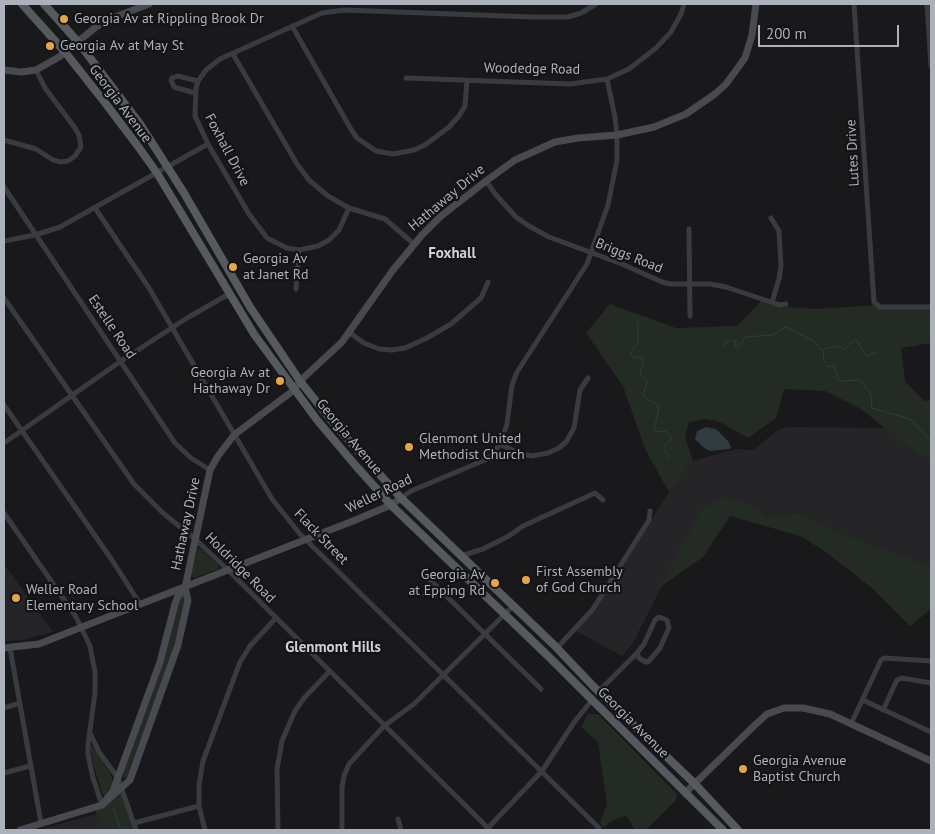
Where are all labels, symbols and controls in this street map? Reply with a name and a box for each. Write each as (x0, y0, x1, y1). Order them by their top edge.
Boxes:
place label: Georgia Av at Rippling Brook Dr (74, 11, 264, 27)
marker: Georgia Av at Rippling Brook Dr (58, 13, 70, 25)
scale bar (760, 15, 901, 47)
text: 200 m (766, 24, 807, 43)
place label: Georgia Av at May St (60, 38, 184, 54)
marker: Georgia Av at May St (44, 40, 56, 52)
street label: Woodedge Road (484, 60, 580, 78)
street label: Georgia Avenue (85, 62, 155, 146)
street label: Foxhall Drive (201, 111, 253, 189)
street label: Lutes Drive (843, 119, 863, 187)
street label: Hathaway Drive (405, 161, 489, 235)
street label: Briggs Road (593, 235, 665, 277)
district label: Foxhall (428, 245, 476, 263)
place label: Georgia Av at Janet Rd (243, 251, 309, 284)
marker: Georgia Av at Janet Rd (227, 261, 239, 273)
street label: Estelle Road (84, 292, 140, 362)
place label: Georgia Av at Hathaway Dr (190, 365, 270, 398)
marker: Georgia Av at Hathaway Dr (274, 375, 286, 387)
street label: Georgia Avenue (313, 396, 385, 478)
place label: Glenmont United Methodist Church (419, 431, 525, 464)
marker: Glenmont United Methodist Church (403, 441, 415, 453)
street label: Weller Road (343, 471, 415, 517)
street label: Hathaway Drive (168, 476, 204, 572)
street label: Flack Street (290, 506, 352, 568)
street label: Holdridge Road (201, 529, 279, 607)
place label: First Assembly of God Church (536, 564, 623, 596)
place label: Georgia Av at Epping Rd (408, 567, 485, 600)
marker: First Assembly of God Church (520, 574, 532, 586)
marker: Georgia Av at Epping Rd (489, 577, 501, 589)
place label: Weller Road Elementary School (26, 582, 138, 614)
marker: Weller Road Elementary School (10, 592, 22, 604)
district label: Glenmont Hills (285, 639, 381, 657)
street label: Georgia Avenue (594, 684, 672, 762)
place label: Georgia Avenue Baptist Church (753, 753, 846, 786)
marker: Georgia Avenue Baptist Church (737, 763, 749, 775)

